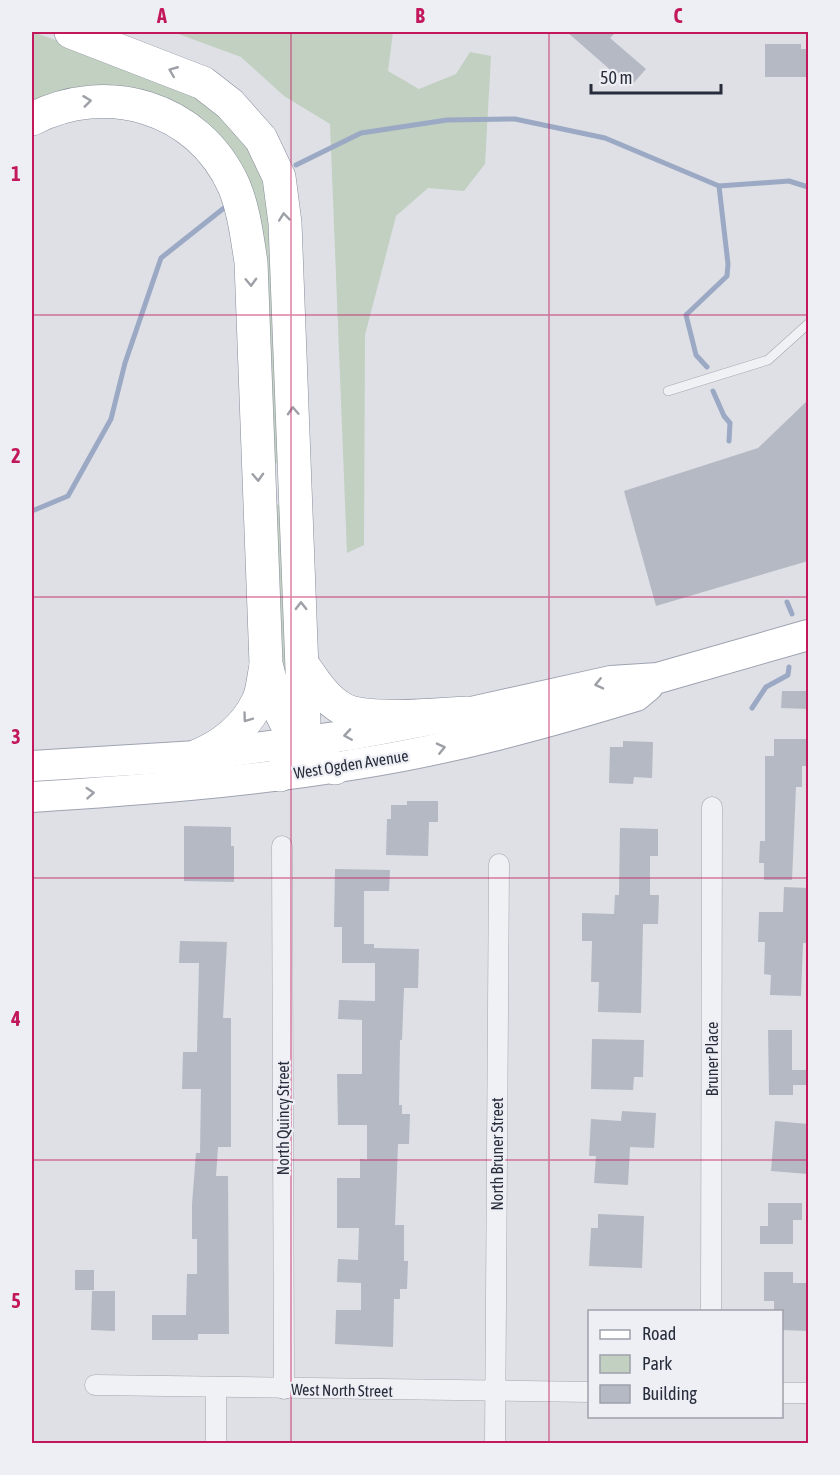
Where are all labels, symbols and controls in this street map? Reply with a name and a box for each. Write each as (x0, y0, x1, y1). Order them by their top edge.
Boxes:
text: A (156, 4, 167, 27)
text: B (415, 4, 425, 27)
text: C (674, 4, 683, 27)
scale bar (591, 57, 722, 95)
one-way arrow (169, 66, 180, 78)
text: 50 m (600, 67, 632, 88)
one-way arrow (82, 96, 91, 108)
text: 1 (11, 162, 21, 185)
one-way arrow (278, 212, 291, 221)
one-way arrow (245, 277, 258, 286)
one-way arrow (286, 407, 299, 416)
text: 2 (11, 444, 21, 467)
one-way arrow (252, 472, 265, 481)
one-way arrow (295, 602, 307, 611)
one-way arrow (595, 677, 605, 690)
one-way arrow (243, 712, 254, 723)
text: 3 (11, 725, 21, 748)
one-way arrow (343, 728, 352, 740)
one-way arrow (436, 743, 446, 756)
street label: West Ogden Avenue (292, 746, 410, 783)
one-way arrow (85, 787, 94, 800)
text: 4 (10, 1007, 21, 1030)
street label: Bruner Place (703, 1022, 721, 1096)
street label: North Quincy Street (274, 1060, 293, 1175)
street label: North Bruner Street (488, 1097, 506, 1211)
text: 5 (11, 1289, 21, 1312)
legend (588, 1310, 783, 1418)
text: Road (642, 1323, 676, 1344)
text: Park (642, 1353, 672, 1374)
street label: West North Street (291, 1380, 394, 1400)
text: Building (642, 1383, 697, 1404)

